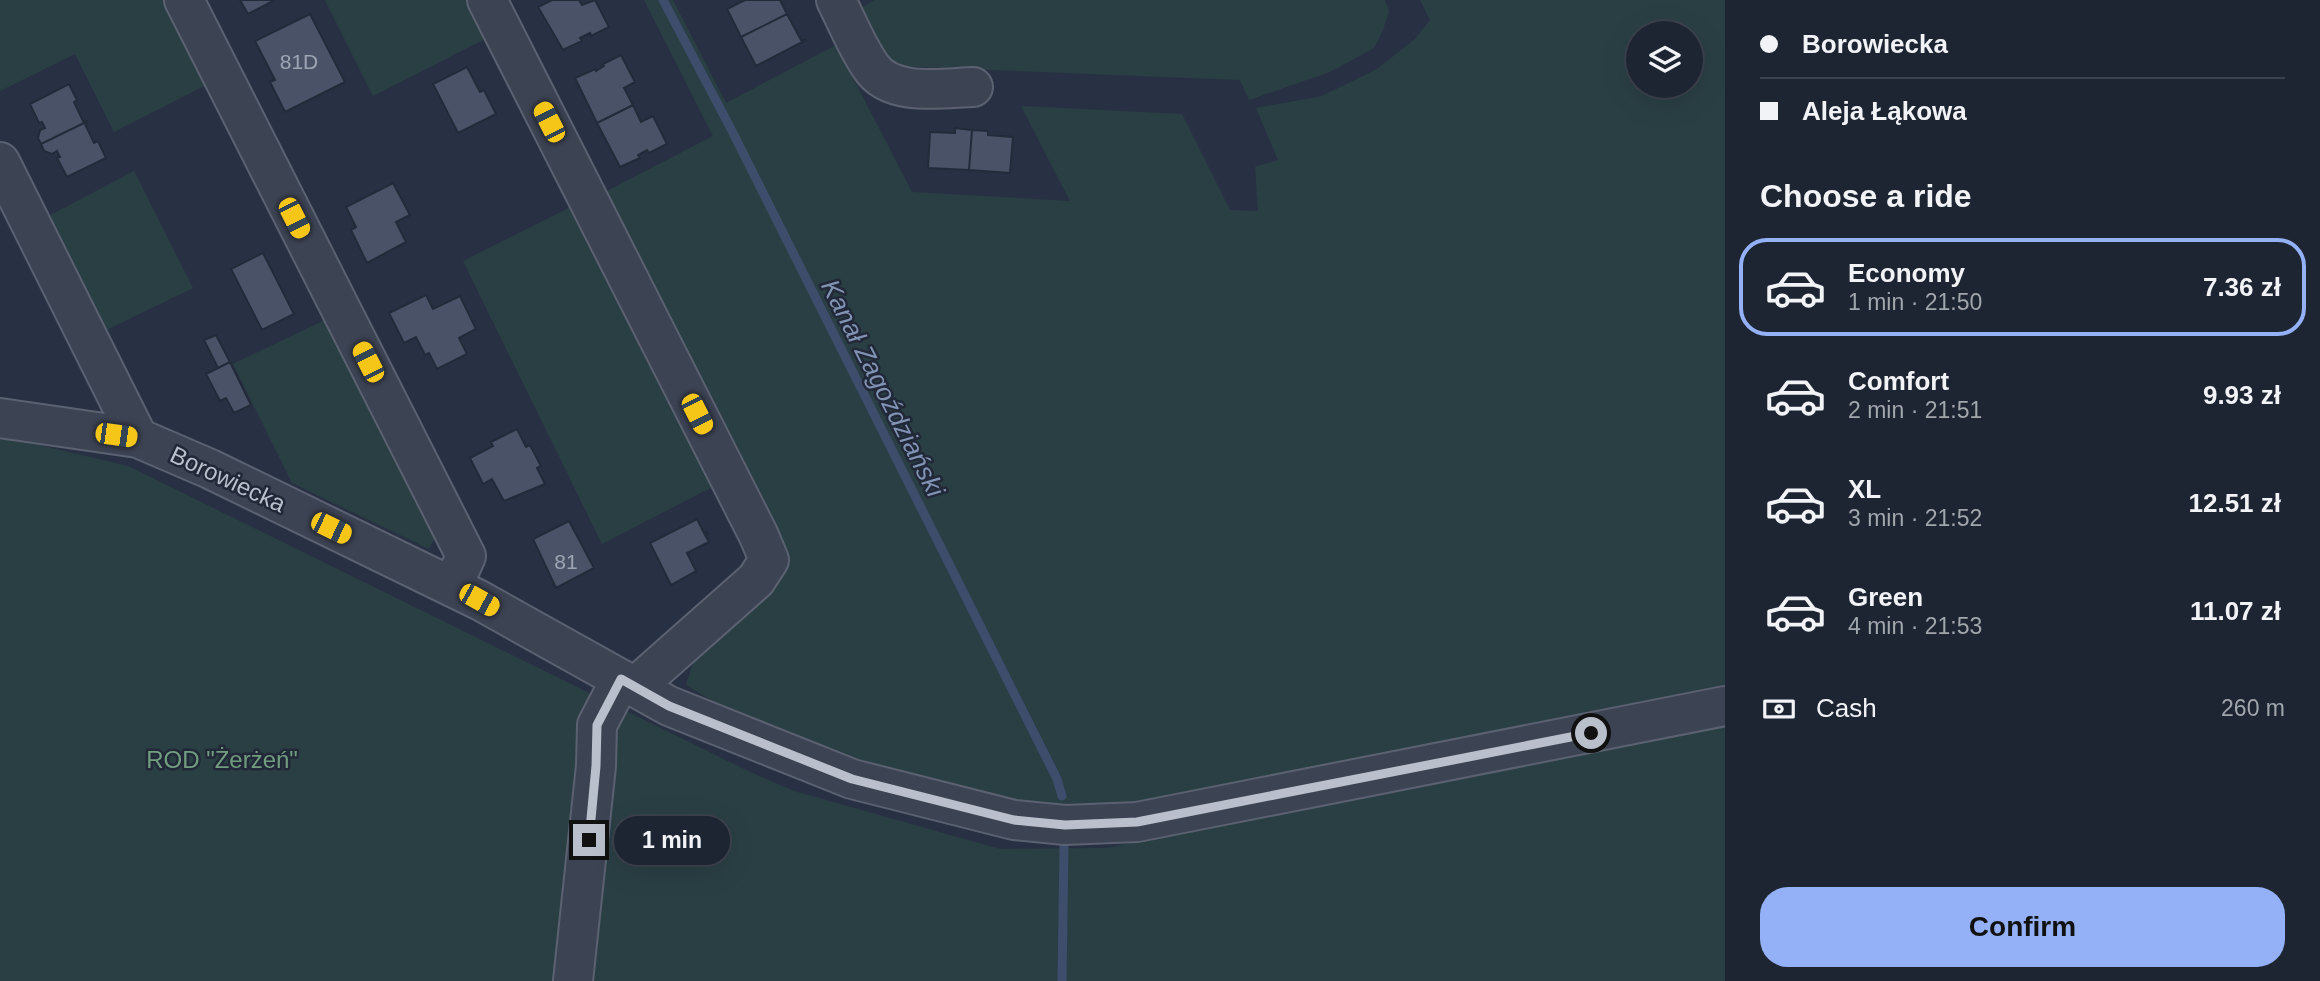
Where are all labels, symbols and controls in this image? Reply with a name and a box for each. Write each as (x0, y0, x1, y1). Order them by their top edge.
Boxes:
map controls (1626, 21, 1703, 98)
button: layers (1626, 21, 1703, 98)
text: Borowiecka (1802, 29, 1948, 59)
house number: 81D (280, 50, 318, 73)
text: Aleja Łąkowa (1802, 96, 1967, 126)
car (531, 99, 568, 145)
text: Choose a ride (1760, 178, 1972, 214)
car (276, 195, 313, 241)
icon: car (1764, 256, 1827, 319)
text: Economy (1848, 258, 1965, 288)
text: 7.36 zł (2203, 272, 2281, 302)
water label: Kanał Zagoździański (815, 274, 951, 503)
text: 1 min · 21:50 (1848, 289, 1982, 315)
car (350, 339, 387, 385)
icon: car (1764, 364, 1827, 427)
text: Comfort (1848, 366, 1949, 396)
text: 9.93 zł (2203, 380, 2281, 410)
car (679, 391, 716, 437)
text: 2 min · 21:51 (1848, 397, 1982, 423)
car (94, 422, 139, 448)
street label: Borowiecka (166, 441, 291, 518)
icon: car (1764, 472, 1827, 535)
text: XL (1848, 474, 1881, 504)
text: 12.51 zł (2188, 488, 2281, 518)
text: 3 min · 21:52 (1848, 505, 1982, 531)
car (308, 509, 355, 547)
house number: 81 (554, 550, 578, 573)
icon: car (1764, 580, 1827, 643)
car (456, 581, 503, 619)
text: Green (1848, 582, 1923, 612)
text: 11.07 zł (2190, 596, 2281, 626)
text: 4 min · 21:53 (1848, 613, 1982, 639)
icon: cash (1760, 690, 1798, 728)
text: Cash (1816, 693, 1877, 723)
text: 260 m (2221, 695, 2285, 721)
route start (1575, 717, 1607, 749)
park label: ROD "Żerżeń" (146, 746, 298, 773)
callout: 1 min (614, 816, 729, 864)
route end (573, 824, 605, 856)
text: 1 min (642, 827, 702, 853)
button: Confirm (1760, 887, 2285, 967)

